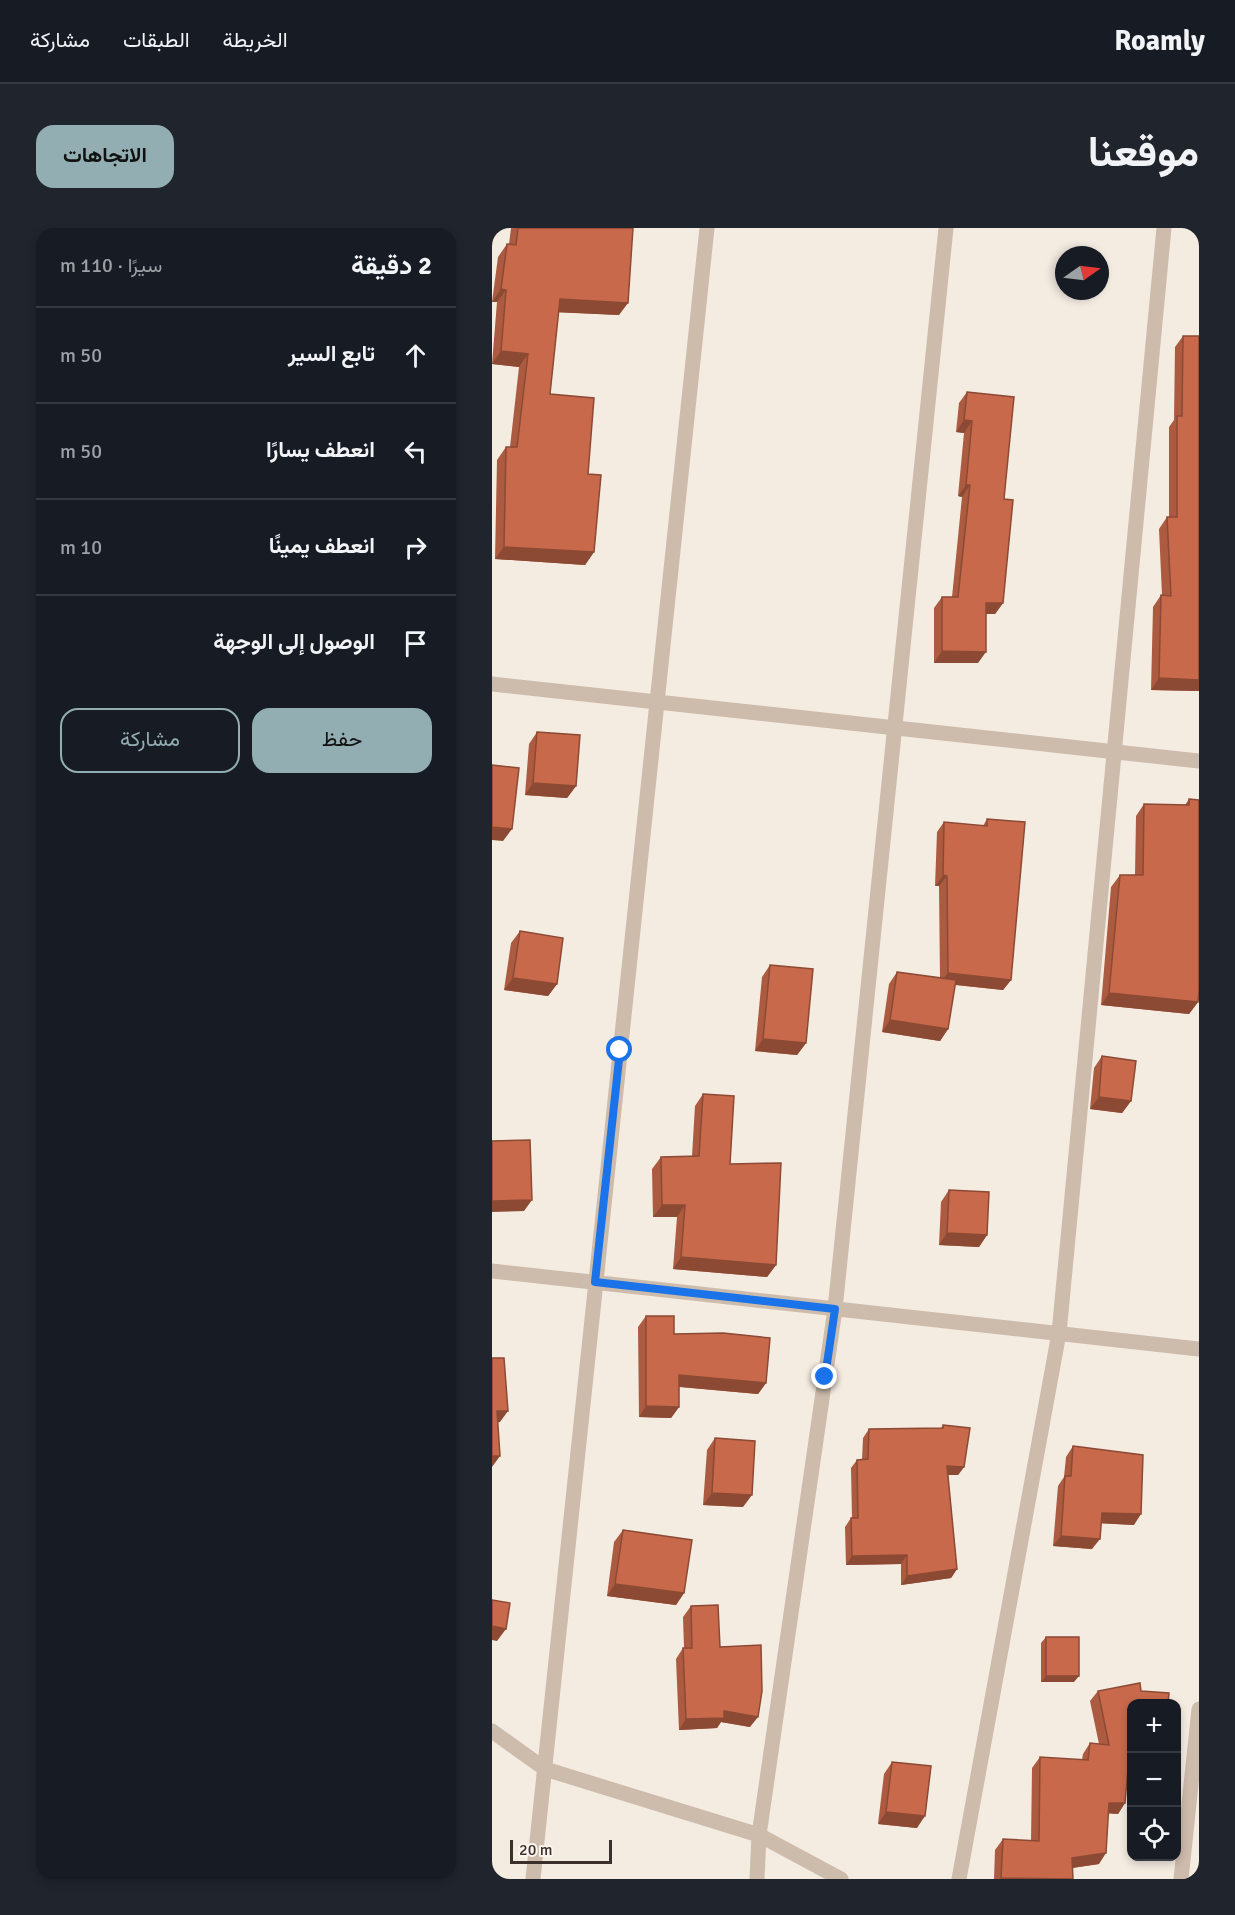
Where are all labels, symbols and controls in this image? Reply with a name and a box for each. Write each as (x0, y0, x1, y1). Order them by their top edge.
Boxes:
text: Roamly (1114, 24, 1205, 58)
text: مشاركة (30, 27, 90, 53)
text: الطبقات (123, 27, 190, 53)
text: الخريطة (223, 27, 288, 53)
button: الاتجاهات (36, 125, 174, 188)
text: موقعنا (1088, 127, 1199, 178)
north arrow (1055, 246, 1109, 300)
text: 2 دقيقة (351, 250, 432, 282)
text: سيرًا · 110 m (60, 253, 162, 278)
icon: ahead (399, 339, 432, 372)
text: تابع السير (288, 340, 375, 367)
text: 50 m (60, 343, 102, 368)
icon: left (399, 435, 432, 468)
text: انعطف يسارًا (266, 436, 375, 463)
text: 50 m (60, 439, 102, 464)
icon: right (399, 531, 432, 564)
text: انعطف يمينًا (269, 532, 375, 559)
text: 10 m (60, 535, 102, 560)
icon: arrive (399, 627, 432, 660)
text: الوصول إلى الوجهة (213, 628, 375, 655)
button: مشاركة (60, 708, 240, 773)
button: حفظ (252, 708, 432, 773)
route start (606, 1036, 632, 1062)
route end (811, 1363, 837, 1389)
map controls (1127, 1699, 1181, 1861)
button: + (1127, 1699, 1181, 1753)
button: − (1127, 1753, 1181, 1807)
button: locate (1127, 1807, 1181, 1861)
scale bar (510, 1837, 612, 1864)
text: 20 m (519, 1840, 553, 1860)

